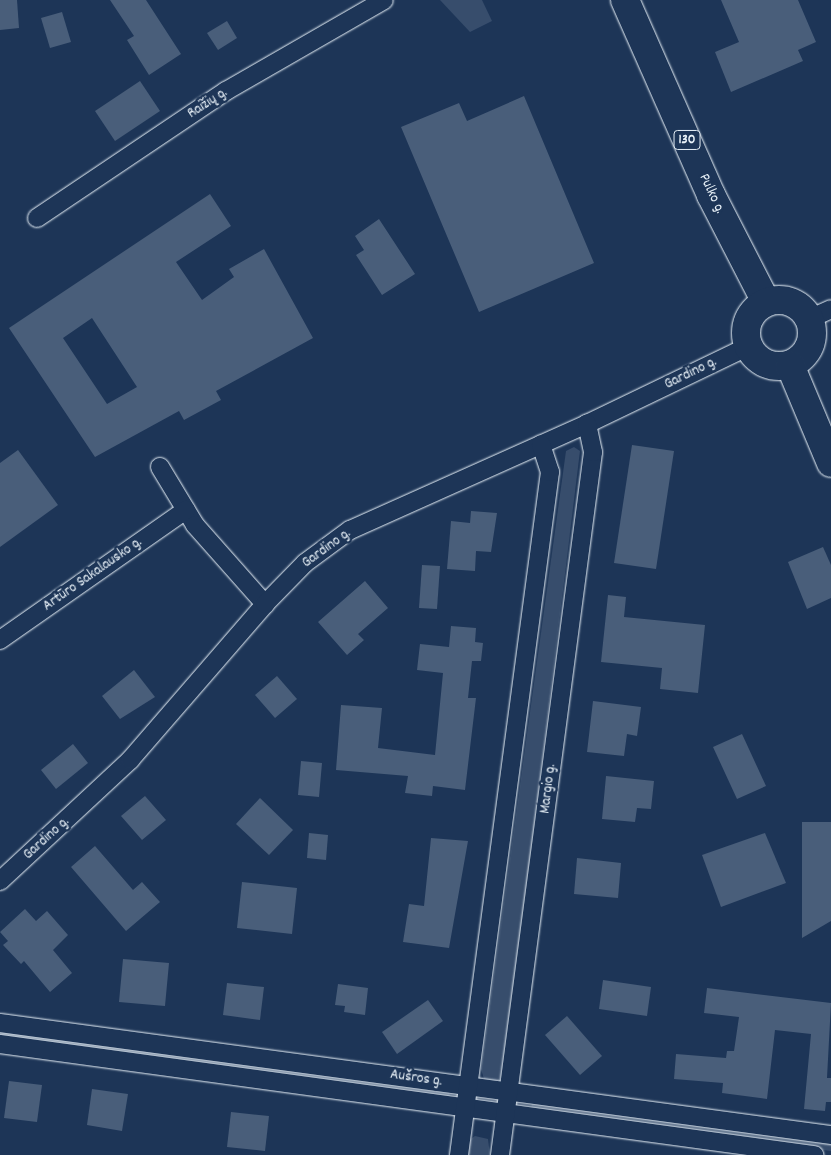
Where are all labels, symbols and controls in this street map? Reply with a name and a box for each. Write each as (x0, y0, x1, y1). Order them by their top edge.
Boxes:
street label: Raižių g. (185, 84, 231, 124)
road number: 130 (673, 128, 701, 152)
street label: Pulko g. (694, 171, 728, 217)
street label: Gardino g. (662, 354, 720, 394)
street label: Gardino g. (299, 525, 355, 573)
street label: Artūro Sakalausko g. (40, 534, 146, 616)
street label: Margio g. (537, 763, 561, 815)
street label: Gardino g. (20, 814, 74, 864)
street label: Aušros g. (389, 1066, 443, 1092)

